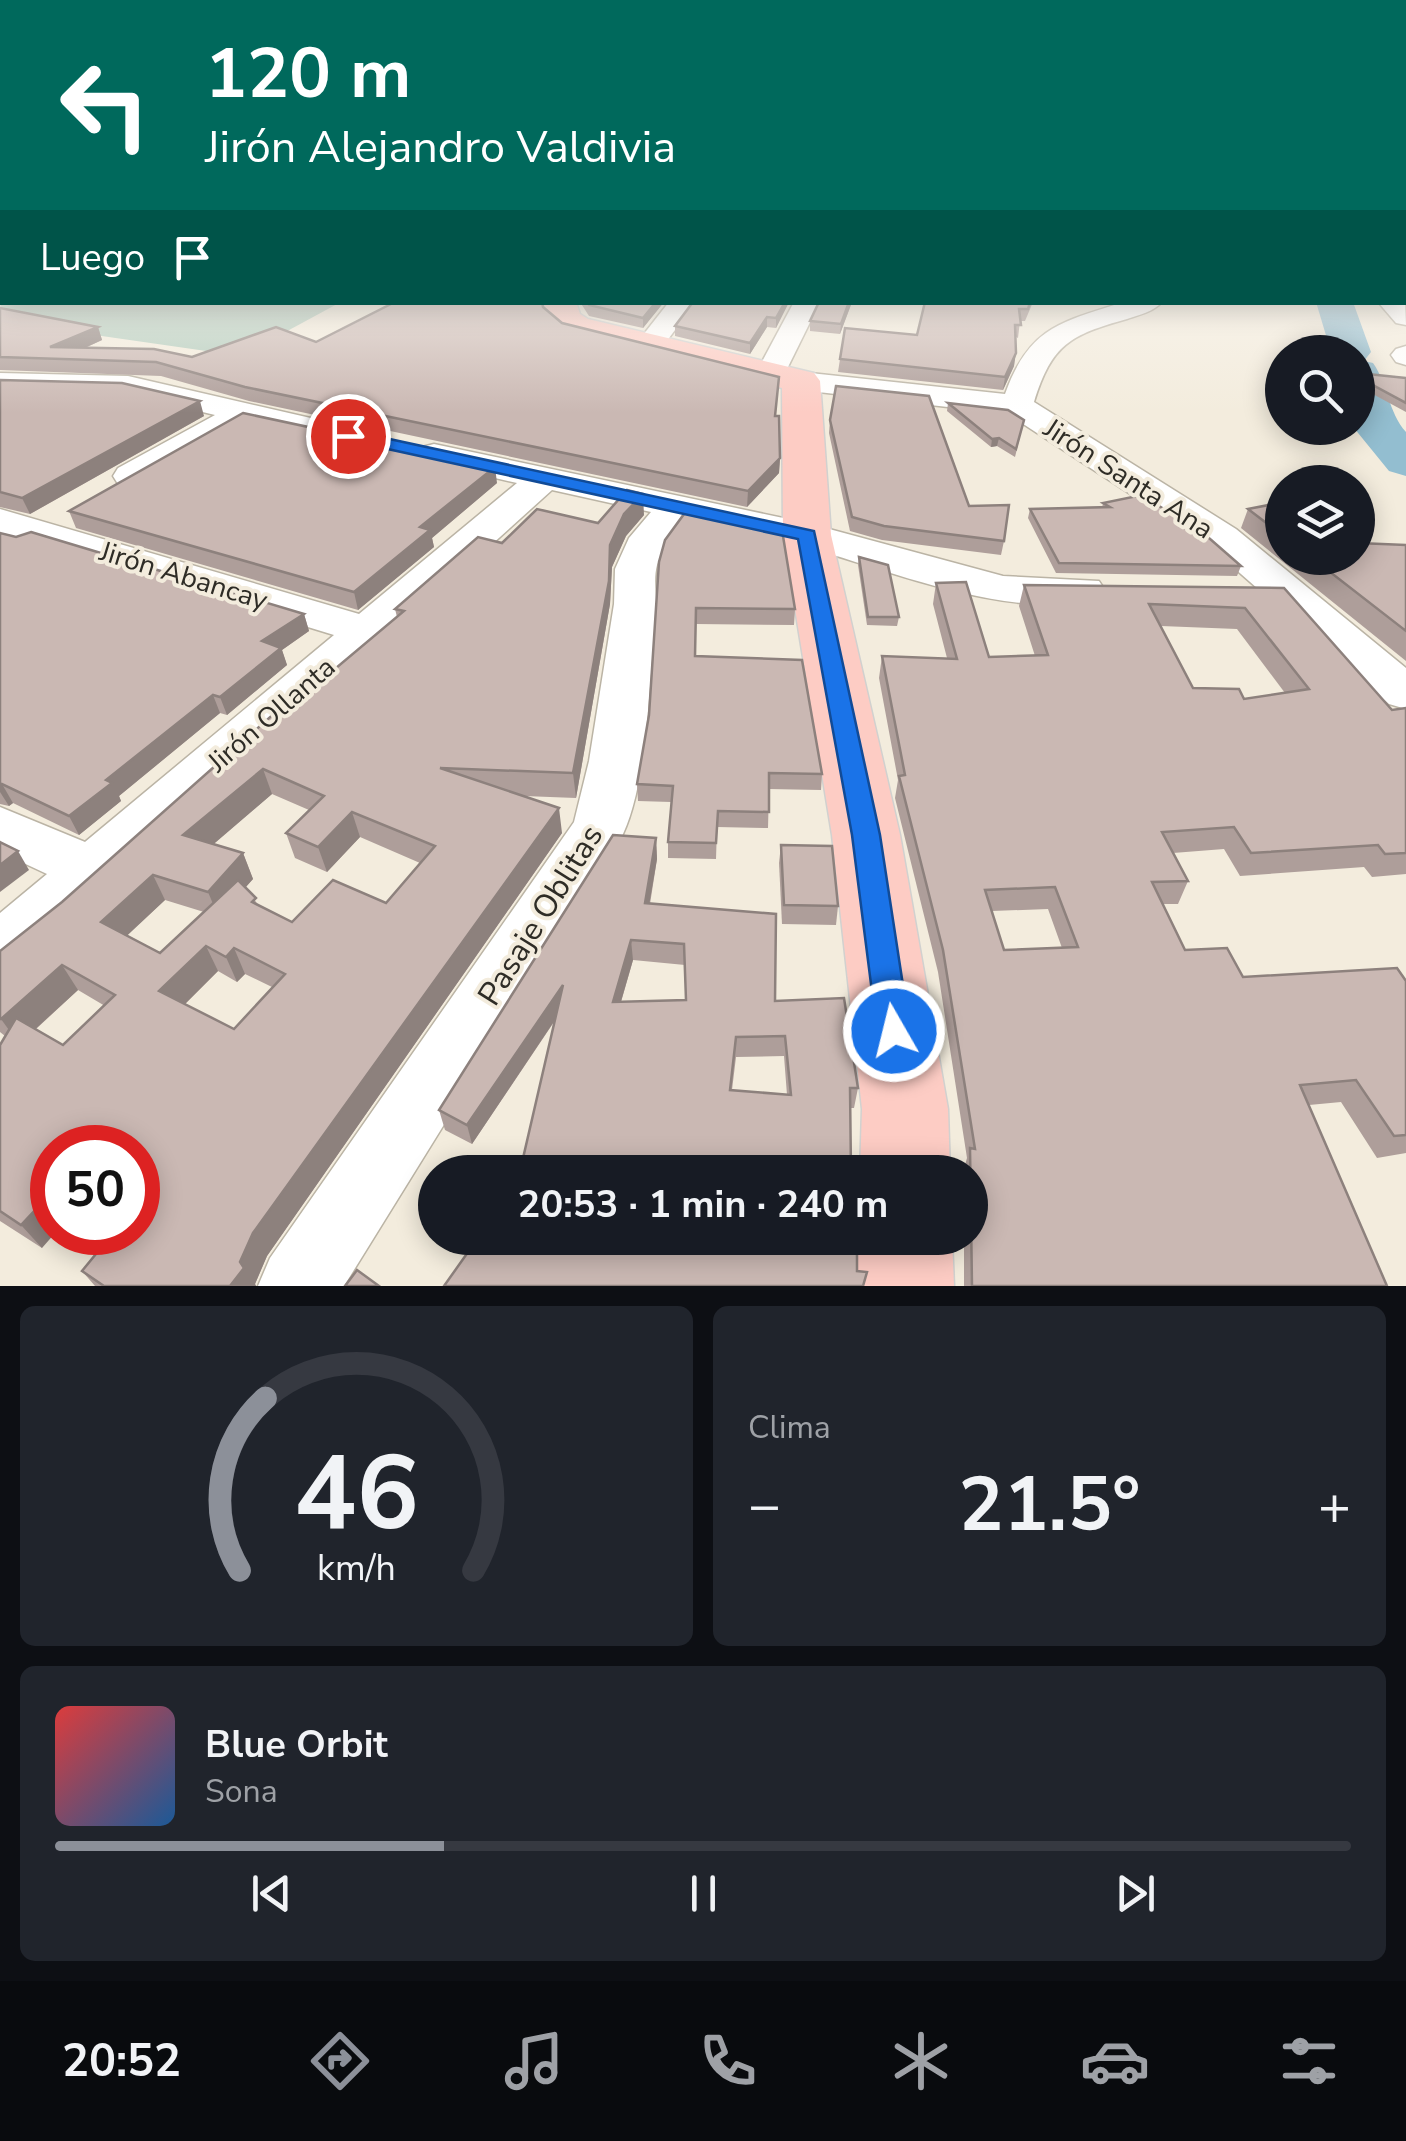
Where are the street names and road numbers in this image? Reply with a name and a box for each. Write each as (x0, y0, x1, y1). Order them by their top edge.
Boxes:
street label: Jirón Santa Ana (1035, 409, 1221, 548)
street label: Jirón Abancay (94, 532, 273, 620)
street label: Jirón Ollanta (199, 649, 344, 781)
street label: Pasaje Oblitas (468, 817, 613, 1014)

